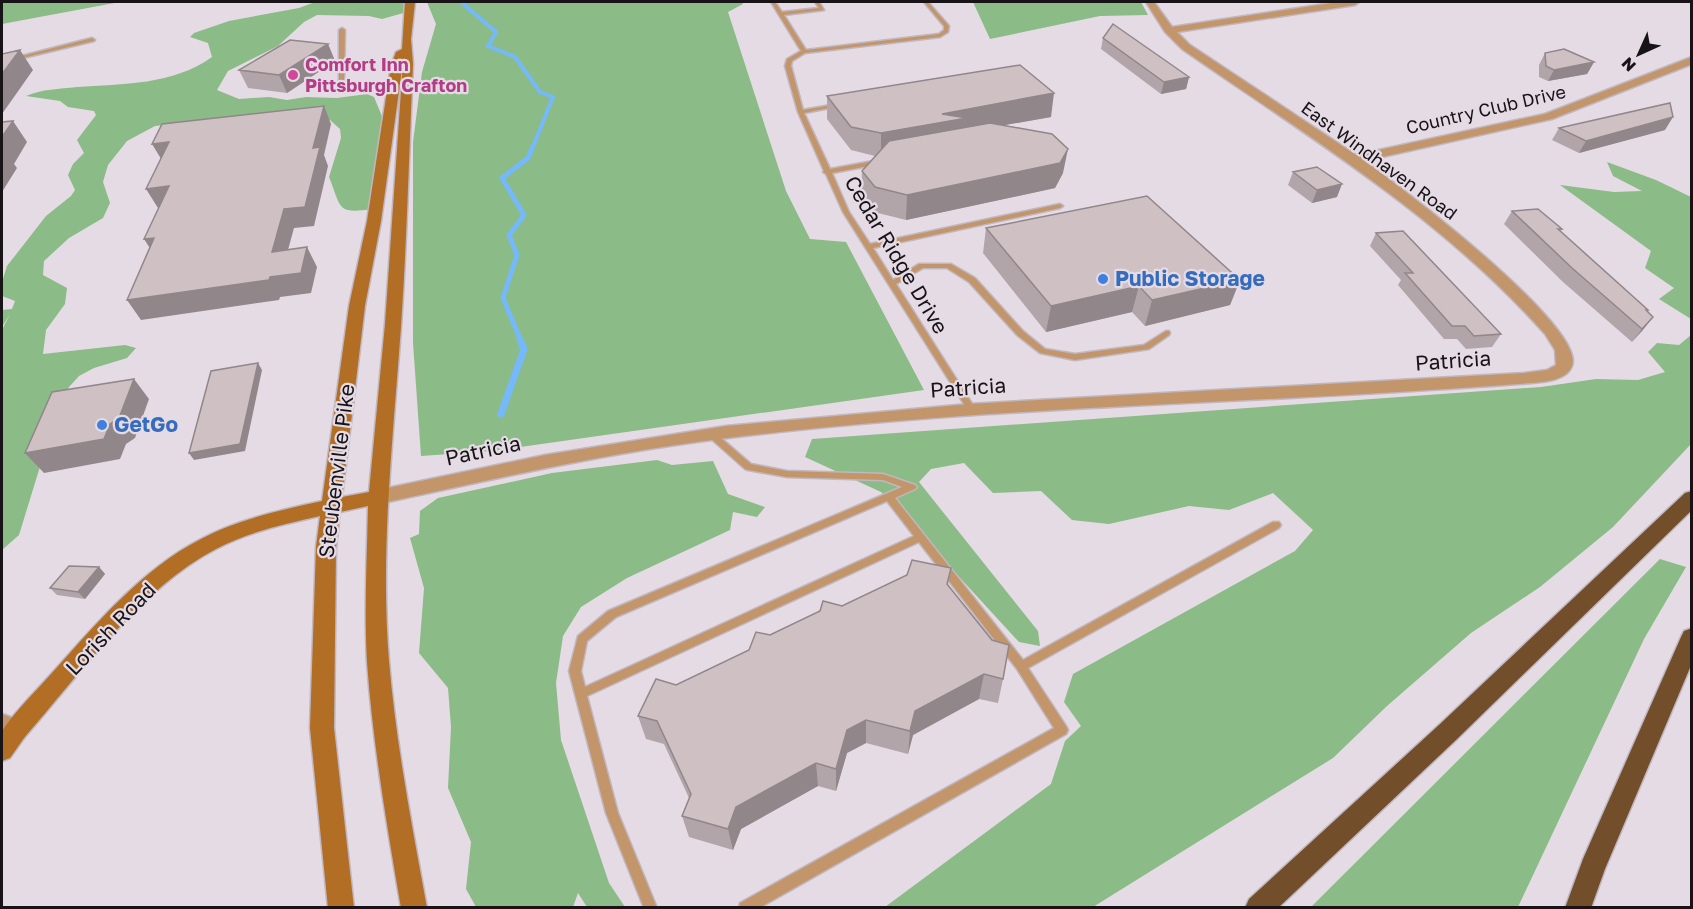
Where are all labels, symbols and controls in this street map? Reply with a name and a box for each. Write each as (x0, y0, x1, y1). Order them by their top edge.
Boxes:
north arrow (1609, 24, 1669, 84)
place label: Comfort Inn Pittsburgh Crafton (305, 53, 467, 96)
text: N (1617, 53, 1640, 76)
marker: Comfort Inn Pittsburgh Crafton (286, 68, 300, 82)
street label: Country Club Drive (1404, 80, 1568, 138)
street label: East Windhaven Road (1297, 96, 1462, 224)
street label: Cedar Ridge Drive (839, 171, 954, 338)
place label: Public Storage (1115, 265, 1265, 291)
marker: Public Storage (1096, 272, 1110, 286)
street label: Patricia (1414, 344, 1492, 376)
street label: Patricia (929, 371, 1007, 403)
street label: Steubenville Pike (312, 382, 360, 559)
place label: GetGo (114, 411, 178, 437)
marker: GetGo (95, 418, 109, 432)
street label: Patricia (443, 429, 523, 471)
street label: Lorish Road (60, 576, 161, 680)

